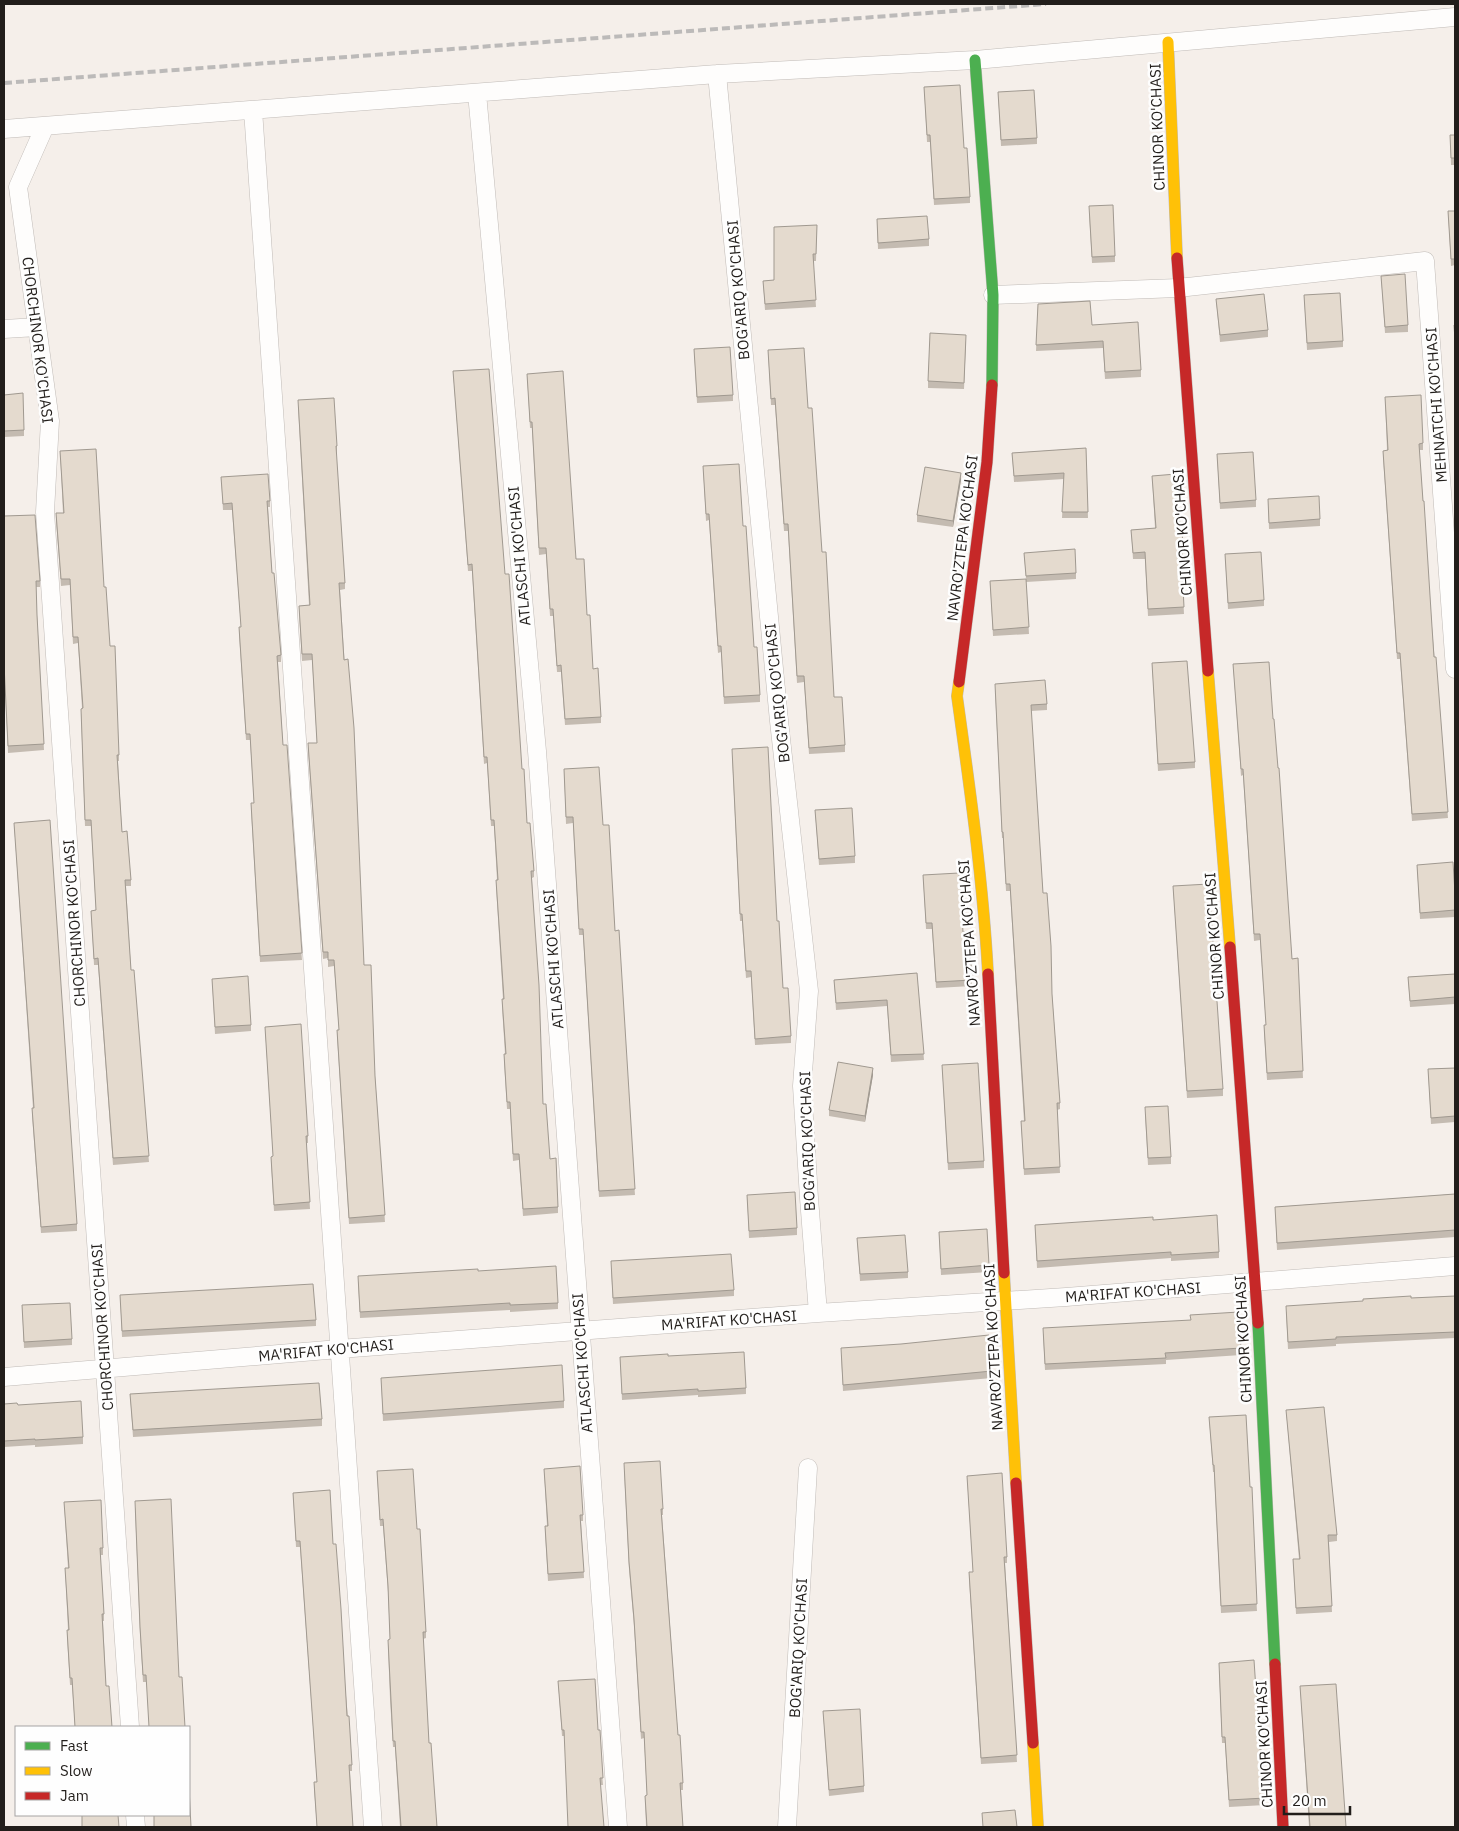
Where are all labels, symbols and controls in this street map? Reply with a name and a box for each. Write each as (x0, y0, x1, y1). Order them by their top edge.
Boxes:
street label: CHINOR KO'CHASI (1145, 63, 1169, 191)
street label: BOG'ARIQ KO'CHASI (722, 219, 754, 361)
street label: CHORCHINOR KO'CHASI (18, 256, 58, 424)
street label: MEHNATCHI KO'CHASI (1421, 327, 1451, 483)
street label: NAVRO'ZTEPA KO'CHASI (942, 454, 982, 622)
street label: CHINOR KO'CHASI (1168, 468, 1196, 596)
street label: ATLASCHI KO'CHASI (503, 485, 535, 627)
street label: BOG'ARIQ KO'CHASI (760, 622, 794, 764)
street label: CHORCHINOR KO'CHASI (59, 839, 89, 1007)
street label: NAVRO'ZTEPA KO'CHASI (954, 859, 984, 1027)
street label: CHINOR KO'CHASI (1200, 872, 1228, 1000)
street label: ATLASCHI KO'CHASI (539, 888, 567, 1030)
street label: BOG'ARIQ KO'CHASI (795, 1071, 819, 1211)
street label: CHORCHINOR KO'CHASI (87, 1243, 117, 1411)
street label: NAVRO'ZTEPA KO'CHASI (979, 1263, 1007, 1431)
street label: CHINOR KO'CHASI (1230, 1275, 1256, 1403)
street label: MA'RIFAT KO'CHASI (1064, 1278, 1202, 1306)
street label: ATLASCHI KO'CHASI (568, 1292, 596, 1434)
street label: MA'RIFAT KO'CHASI (660, 1306, 798, 1334)
street label: MA'RIFAT KO'CHASI (257, 1335, 395, 1365)
street label: BOG'ARIQ KO'CHASI (785, 1577, 811, 1719)
street label: CHINOR KO'CHASI (1251, 1680, 1277, 1808)
legend (15, 1726, 190, 1816)
text: Fast (60, 1736, 88, 1755)
text: Slow (60, 1761, 93, 1780)
scale bar (1284, 1784, 1350, 1816)
text: Jam (60, 1786, 89, 1805)
text: 20 m (1292, 1791, 1327, 1810)

